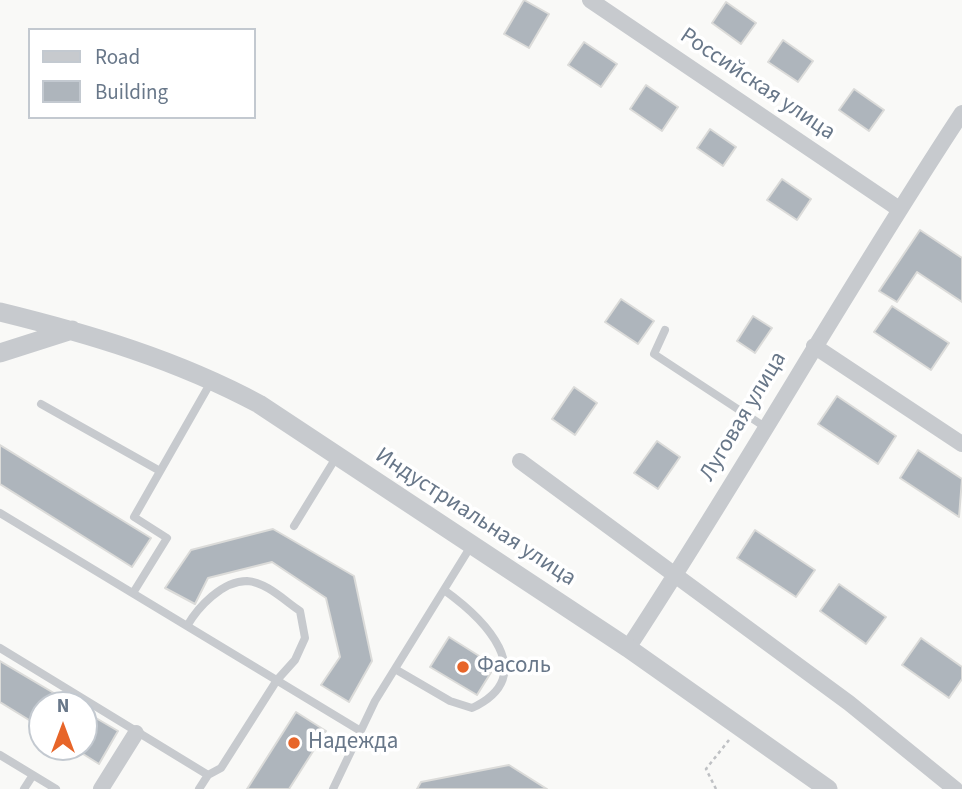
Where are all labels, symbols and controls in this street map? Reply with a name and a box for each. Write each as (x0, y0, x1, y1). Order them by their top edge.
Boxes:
street label: Российская улица (674, 23, 840, 147)
legend (28, 28, 256, 119)
text: Road (95, 42, 140, 72)
text: Building (95, 77, 168, 107)
street label: Луговая улица (695, 347, 793, 487)
street label: Индустриальная улица (369, 443, 581, 593)
place label: Фасоль (477, 653, 551, 681)
marker: Фасоль (455, 659, 471, 675)
north arrow (28, 691, 98, 761)
text: N (57, 693, 69, 720)
place label: Надежда (308, 729, 398, 757)
marker: Надежда (286, 735, 302, 751)

